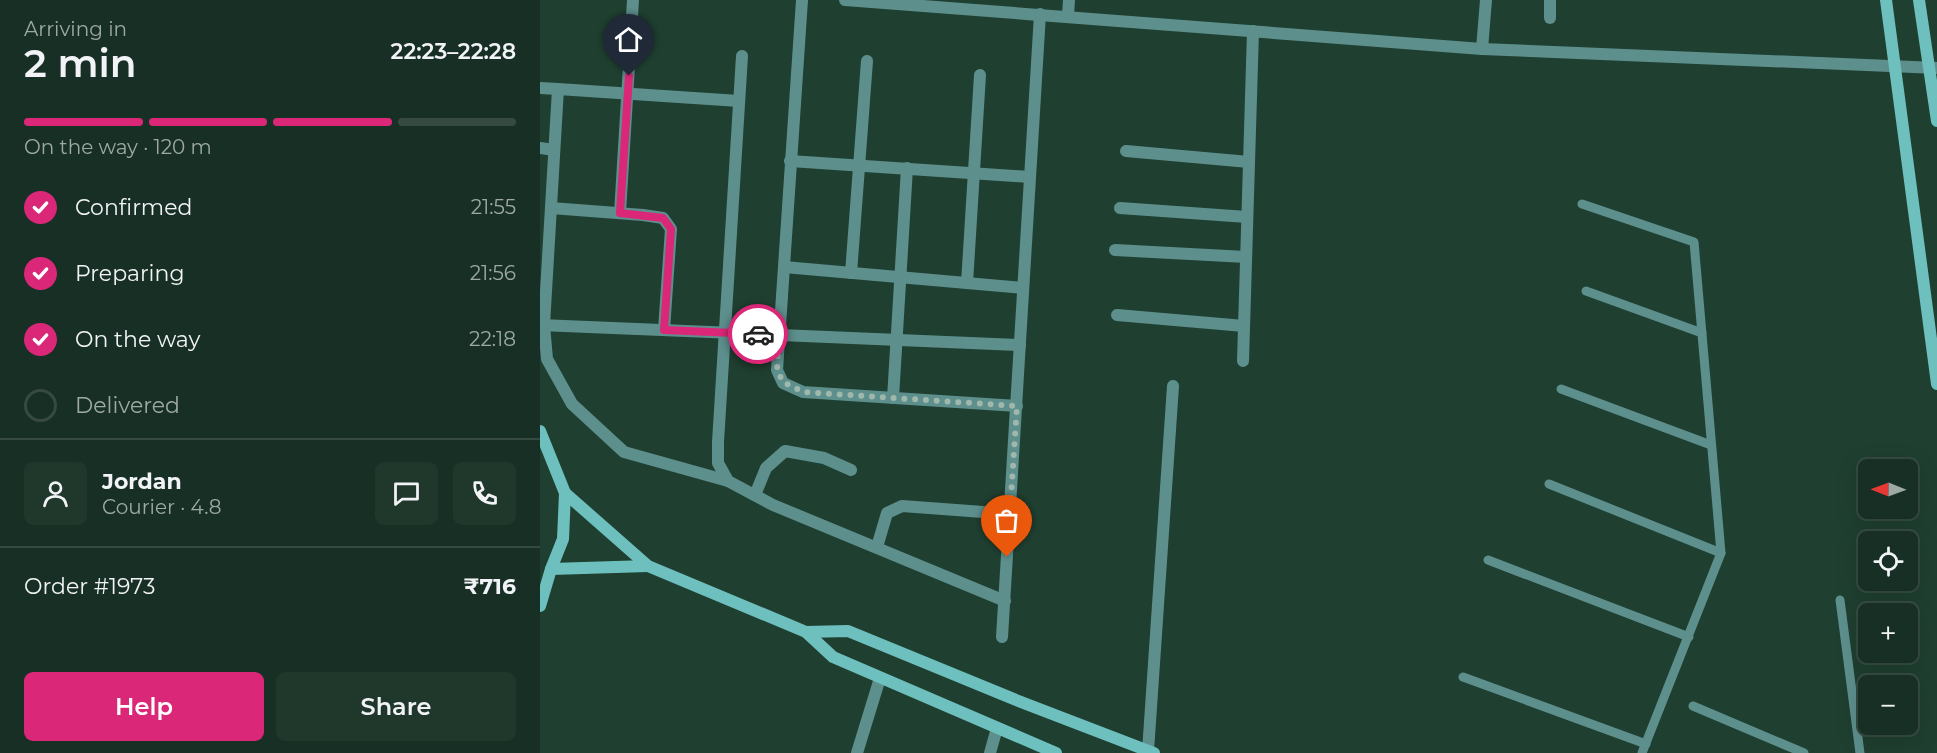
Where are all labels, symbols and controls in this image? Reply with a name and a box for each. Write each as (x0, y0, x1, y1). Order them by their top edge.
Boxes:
pin (603, 14, 654, 76)
text: Arriving in (24, 17, 127, 41)
icon: home (612, 23, 645, 56)
text: 22:23–22:28 (391, 38, 516, 65)
text: 2 min (24, 39, 137, 87)
text: On the way · 120 m (24, 135, 212, 159)
icon: check (24, 191, 57, 224)
text: Confirmed (75, 194, 192, 221)
text: 21:55 (471, 195, 516, 219)
icon: check (24, 257, 57, 290)
text: Preparing (75, 260, 184, 287)
text: 21:56 (470, 261, 516, 285)
courier (728, 304, 788, 364)
icon: car (742, 318, 775, 351)
icon: check (24, 323, 57, 356)
text: On the way (75, 326, 200, 353)
text: 22:18 (469, 327, 516, 351)
text: Delivered (75, 392, 180, 419)
north arrow (1858, 459, 1918, 519)
map controls (1858, 459, 1918, 735)
button: person (24, 462, 87, 525)
button: chat (375, 462, 438, 525)
button: phone (453, 462, 516, 525)
text: Jordan (102, 468, 182, 495)
text: Courier · 4.8 (102, 495, 221, 519)
pin (981, 495, 1032, 557)
icon: bag (990, 504, 1023, 537)
button: locate (1858, 531, 1918, 591)
text: Order #1973 (24, 573, 155, 600)
text: ₹716 (463, 573, 516, 600)
button: + (1858, 603, 1918, 663)
button: Help (24, 672, 264, 741)
button: Share (276, 672, 516, 741)
button: − (1858, 675, 1918, 735)

